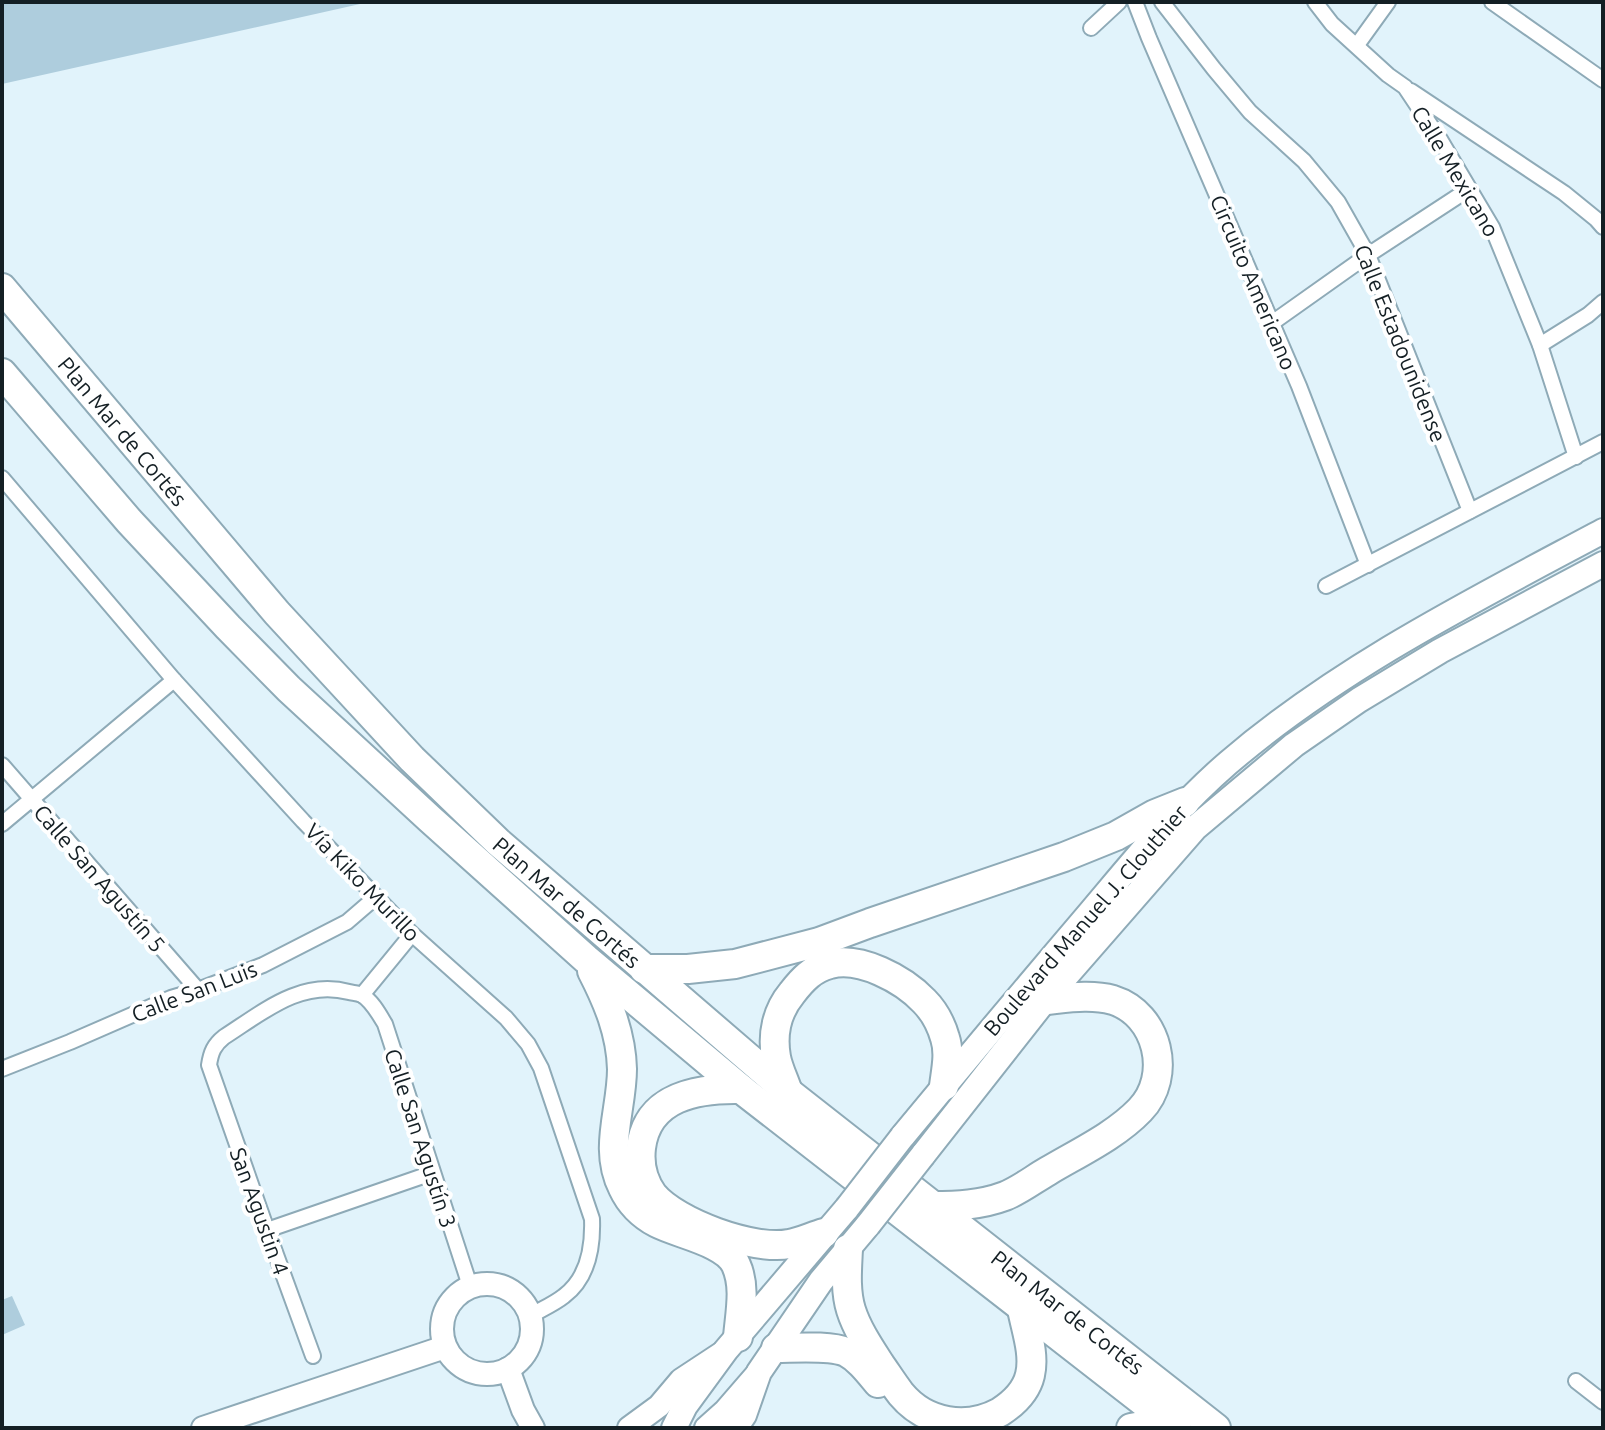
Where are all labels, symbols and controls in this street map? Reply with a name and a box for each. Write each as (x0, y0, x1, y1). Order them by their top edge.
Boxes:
street label: Calle Mexicano (1407, 101, 1505, 241)
street label: Circuito Americano (1206, 191, 1302, 373)
street label: Calle Estadounidense (1350, 241, 1452, 445)
street label: Plan Mar de Cortés (53, 351, 193, 511)
street label: Calle San Agustín 5 (29, 799, 171, 957)
street label: Boulevard Manuel J. Clouthier (978, 799, 1192, 1040)
street label: Vía Kiko Murillo (301, 818, 425, 946)
street label: Plan Mar de Cortés (488, 831, 646, 973)
street label: Calle San Luis (128, 956, 260, 1026)
street label: Calle San Agustín 3 (380, 1045, 462, 1231)
street label: San Agustin 4 (225, 1144, 295, 1278)
street label: Plan Mar de Cortés (987, 1245, 1149, 1379)

